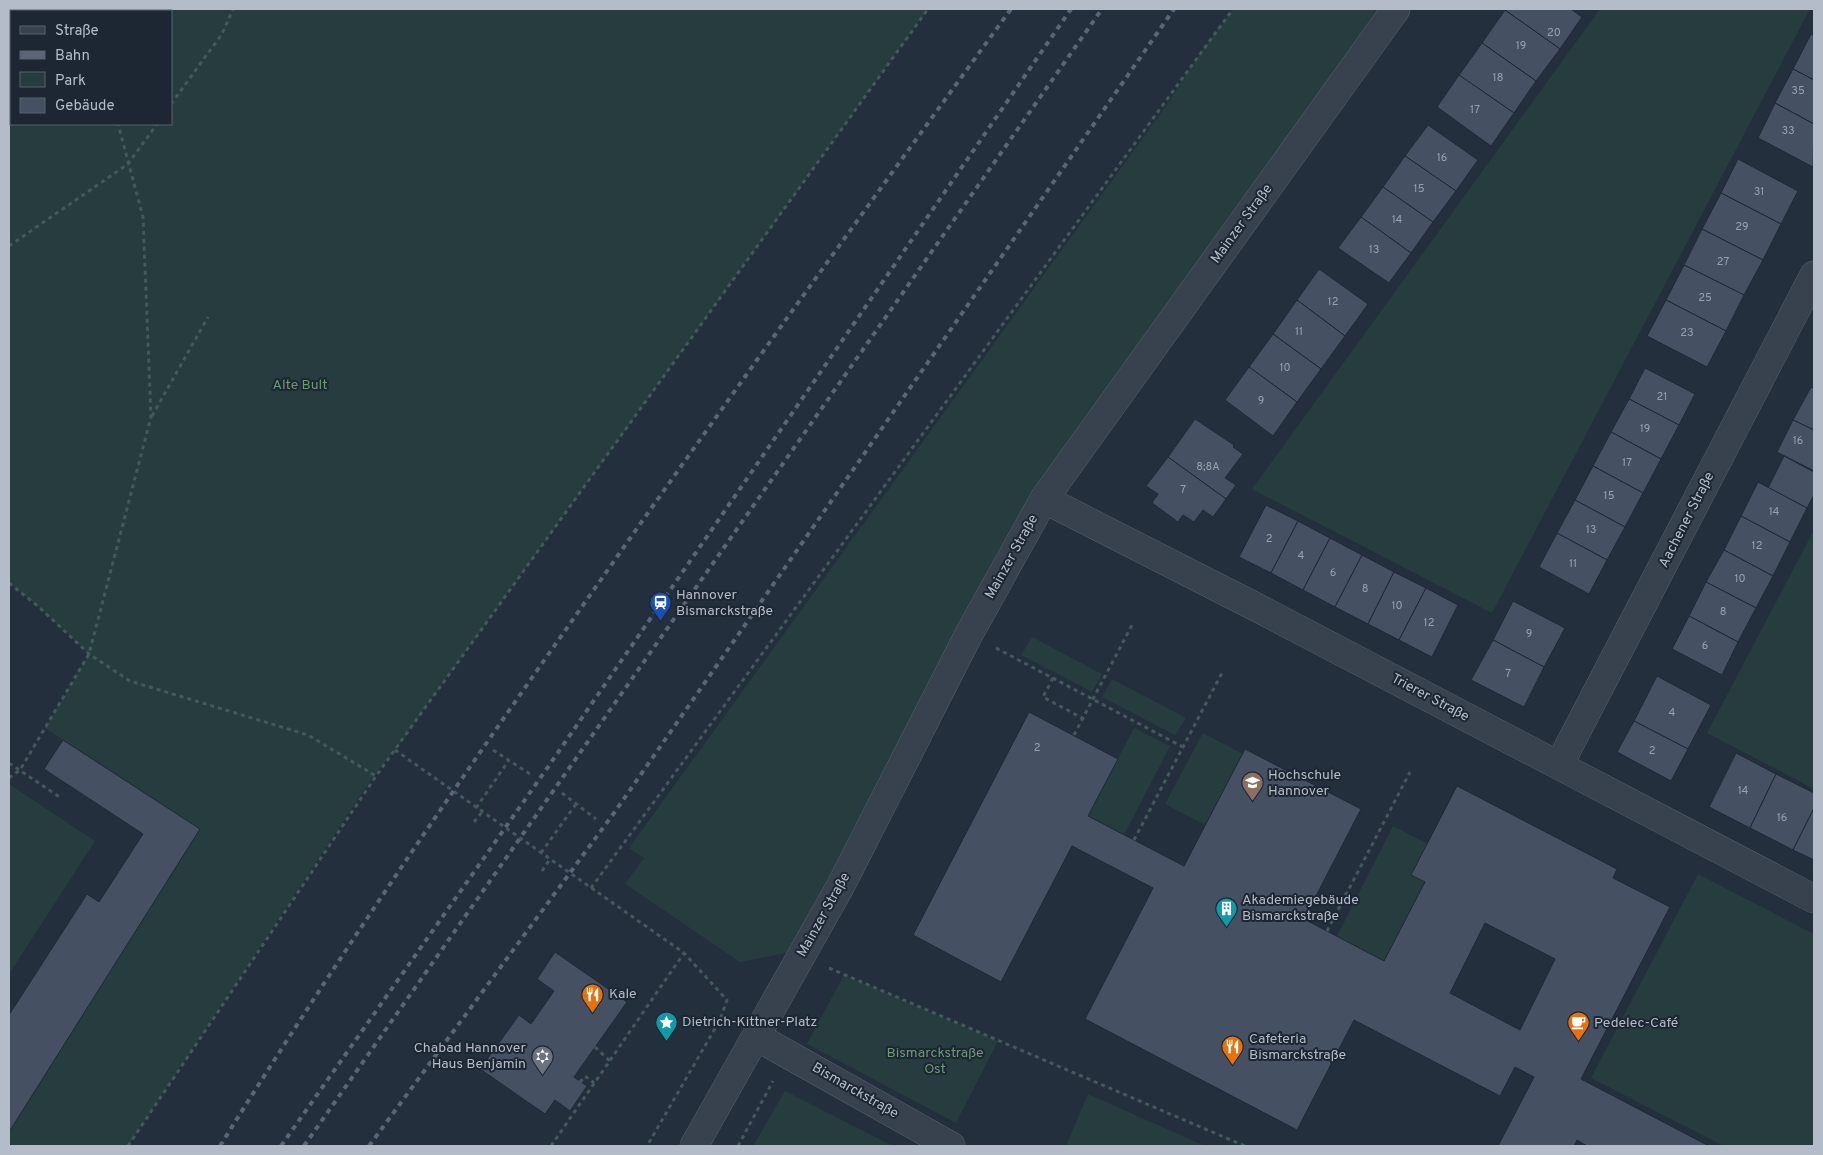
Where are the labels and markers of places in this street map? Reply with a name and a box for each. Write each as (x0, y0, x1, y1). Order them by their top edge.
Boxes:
place label: Hannover Bismarckstraße (676, 587, 773, 620)
station icon: Hannover Bismarckstraße (648, 591, 672, 622)
place label: Hochschule Hannover (1268, 767, 1341, 800)
school or university icon: Hochschule Hannover (1240, 771, 1264, 802)
place label: Akademiegebäude Bismarckstraße (1242, 892, 1359, 925)
building icon: Akademiegebäude Bismarckstraße (1214, 896, 1238, 927)
restaurant icon: Kale (581, 982, 605, 1013)
place label: Kale (609, 986, 637, 1003)
place icon: Dietrich-Kittner-Platz (654, 1010, 678, 1041)
cafe icon: Pedelec-Café (1566, 1011, 1590, 1042)
place label: Dietrich-Kittner-Platz (682, 1014, 817, 1031)
place label: Pedelec-Café (1594, 1015, 1678, 1032)
place label: Cafeteria Bismarckstraße (1249, 1031, 1346, 1064)
restaurant icon: Cafeteria Bismarckstraße (1221, 1035, 1245, 1066)
place label: Chabad Hannover Haus Benjamin (414, 1040, 527, 1073)
synagogue icon: Chabad Hannover Haus Benjamin (530, 1044, 554, 1075)

